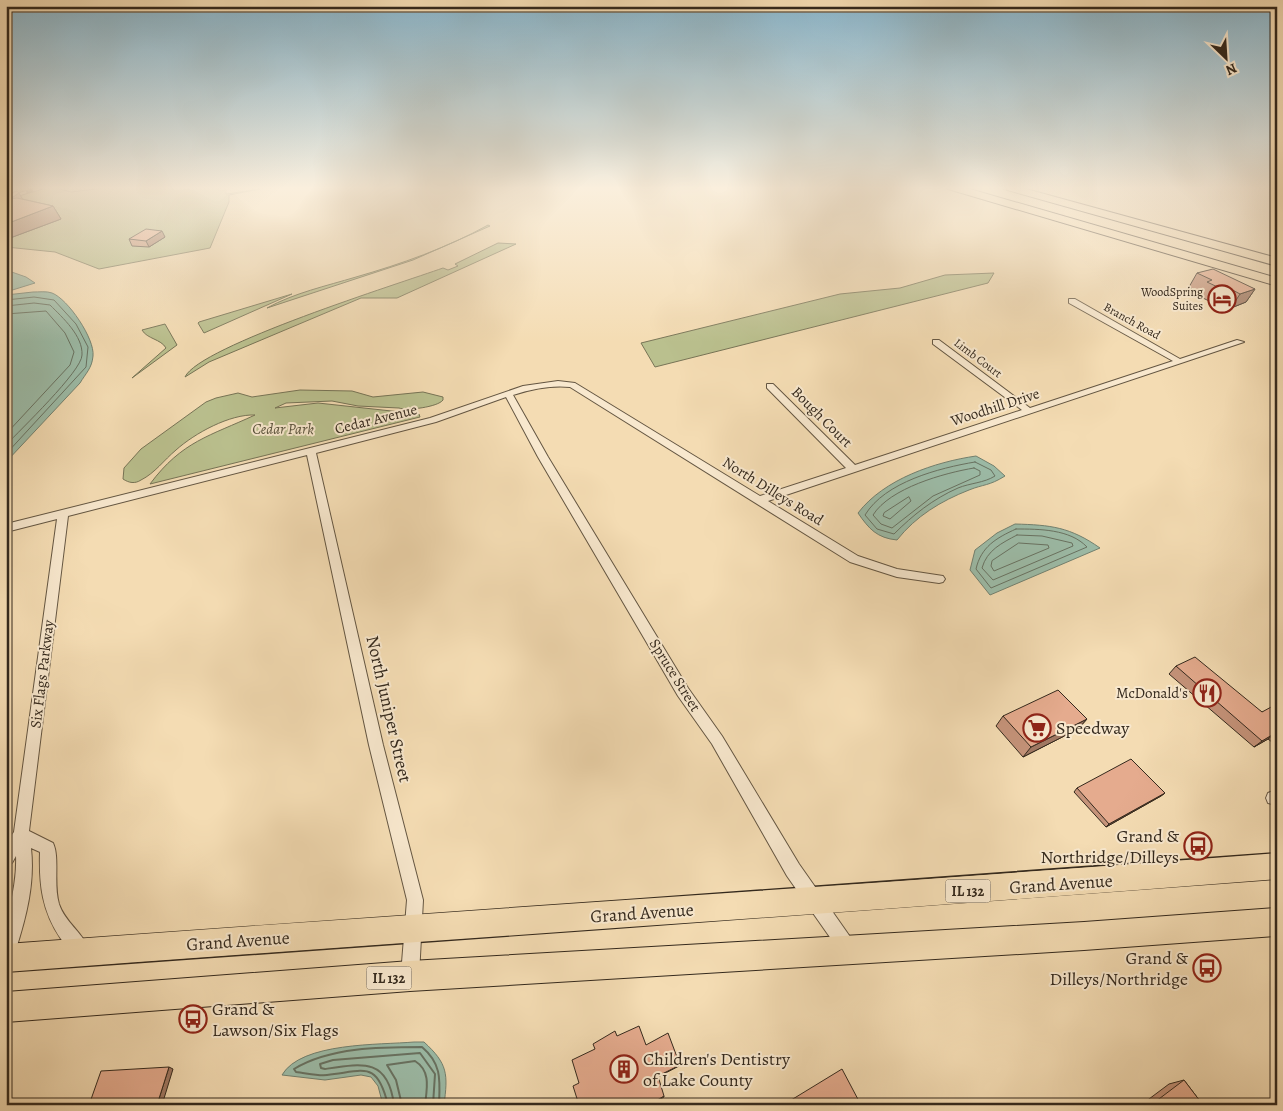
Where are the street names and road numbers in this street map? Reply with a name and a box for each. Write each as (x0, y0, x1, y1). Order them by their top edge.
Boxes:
street label: Branch Road (1101, 299, 1164, 343)
street label: Limb Court (951, 335, 1005, 381)
street label: Bough Court (787, 382, 857, 452)
street label: Woodhill Drive (947, 383, 1042, 431)
street label: Cedar Avenue (333, 399, 420, 439)
street label: North Dilleys Road (719, 452, 828, 531)
street label: Six Flags Parkway (25, 618, 59, 729)
street label: North Juniper Street (360, 633, 418, 785)
street label: Spruce Street (645, 635, 705, 715)
street label: Grand Avenue (1009, 868, 1113, 900)
road number: IL 132 (946, 879, 990, 902)
street label: Grand Avenue (590, 897, 694, 929)
street label: Grand Avenue (186, 925, 290, 957)
road number: IL 132 (366, 966, 412, 990)

